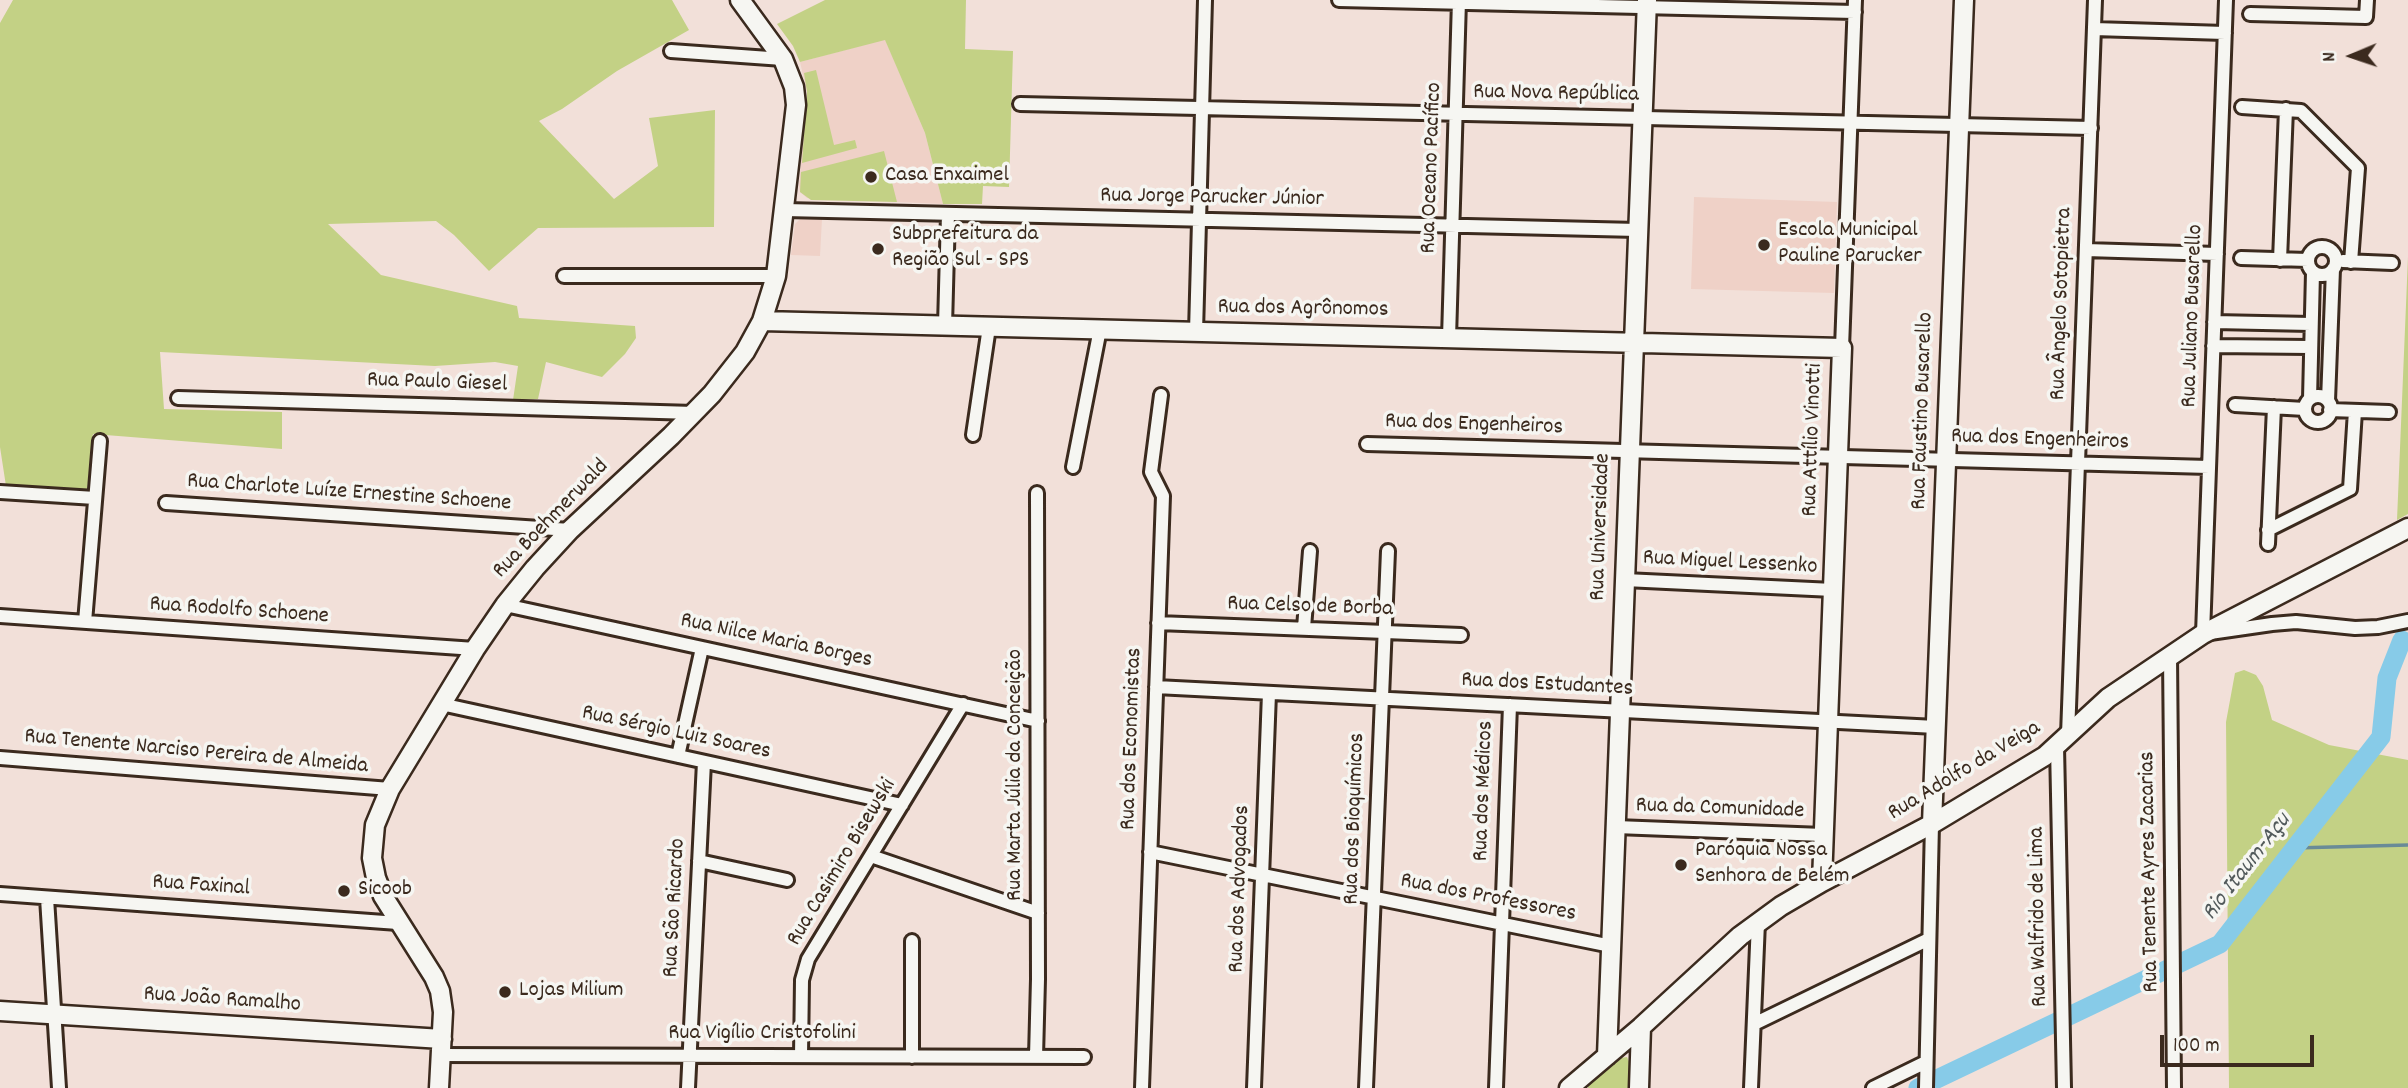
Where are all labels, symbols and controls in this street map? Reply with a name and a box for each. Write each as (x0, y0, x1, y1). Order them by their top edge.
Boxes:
north arrow (2317, 21, 2387, 91)
text: N (2317, 52, 2344, 62)
street label: Rua Nova República (1473, 80, 1639, 110)
street label: Rua Oceano Pacífico (1416, 82, 1450, 254)
place label: Casa Enxaimel (885, 163, 1009, 191)
marker: Casa Enxaimel (863, 169, 879, 185)
street label: Rua Jorge Parucker Júnior (1100, 183, 1324, 215)
street label: Rua Ângelo Sotopietra (2046, 207, 2080, 401)
place label: Escola Municipal Pauline Parucker (1778, 218, 1922, 272)
place label: Subprefeitura da Região Sul - SPS (892, 222, 1038, 276)
street label: Rua Juliano Busarello (2177, 224, 2211, 408)
marker: Escola Municipal Pauline Parucker (1756, 237, 1772, 253)
marker: Subprefeitura da Região Sul - SPS (870, 241, 886, 257)
street label: Rua dos Agrônomos (1217, 295, 1389, 325)
street label: Rua Faustino Busarello (1907, 312, 1941, 510)
street label: Rua Attílio Vinotti (1798, 363, 1830, 517)
street label: Rua Paulo Giesel (366, 368, 508, 400)
street label: Rua dos Engenheiros (1384, 409, 1564, 443)
street label: Rua dos Engenheiros (1950, 424, 2130, 458)
street label: Rua Universidade (1586, 453, 1618, 601)
street label: Rua Boehmerwald (488, 455, 616, 585)
street label: Rua Charlote Luíze Ernestine Schoene (186, 469, 512, 519)
street label: Rua Miguel Lessenko (1642, 546, 1818, 582)
street label: Rua Celso de Borba (1227, 591, 1393, 625)
street label: Rua Rodolfo Schoene (148, 592, 330, 632)
street label: Rua Nilce Maria Borges (678, 608, 874, 676)
street label: Rua dos Economistas (1116, 647, 1150, 831)
street label: Rua Marta Júlia da Conceição (1003, 649, 1031, 901)
street label: Rua dos Estudantes (1460, 668, 1634, 704)
street label: Rua Sérgio Luiz Soares (579, 700, 773, 768)
street label: Rua Adolfo da Veiga (1884, 716, 2046, 828)
street label: Rua dos Médicos (1469, 720, 1501, 862)
street label: Rua Tenente Narciso Pereira de Almeida (23, 724, 369, 782)
street label: Rua dos Bioquímicos (1339, 733, 1373, 905)
street label: Rua Tenente Ayres Zacarias (2135, 751, 2167, 993)
street label: Rua Casimiro Bisewski (782, 774, 904, 952)
street label: Rua da Comunidade (1635, 793, 1805, 827)
street label: Rua dos Advogados (1224, 805, 1258, 973)
water label: Rio Itaum-Açu (2197, 809, 2299, 927)
street label: Rua Walfrido de Lima (2025, 827, 2055, 1007)
street label: Rua São Ricardo (659, 838, 693, 978)
place label: Paróquia Nossa Senhora de Belém (1695, 838, 1850, 892)
marker: Paróquia Nossa Senhora de Belém (1673, 857, 1689, 873)
street label: Rua dos Professores (1398, 868, 1578, 930)
street label: Rua Faxinal (151, 870, 251, 904)
place label: Sicoob (358, 877, 412, 905)
marker: Sicoob (336, 883, 352, 899)
place label: Lojas Milium (519, 978, 623, 1006)
street label: Rua João Ramalho (142, 982, 302, 1020)
marker: Lojas Milium (497, 984, 513, 1000)
street label: Rua Vigílio Cristofolini (668, 1021, 856, 1049)
scale bar (2163, 1021, 2317, 1066)
text: 100 m (2173, 1032, 2220, 1062)

